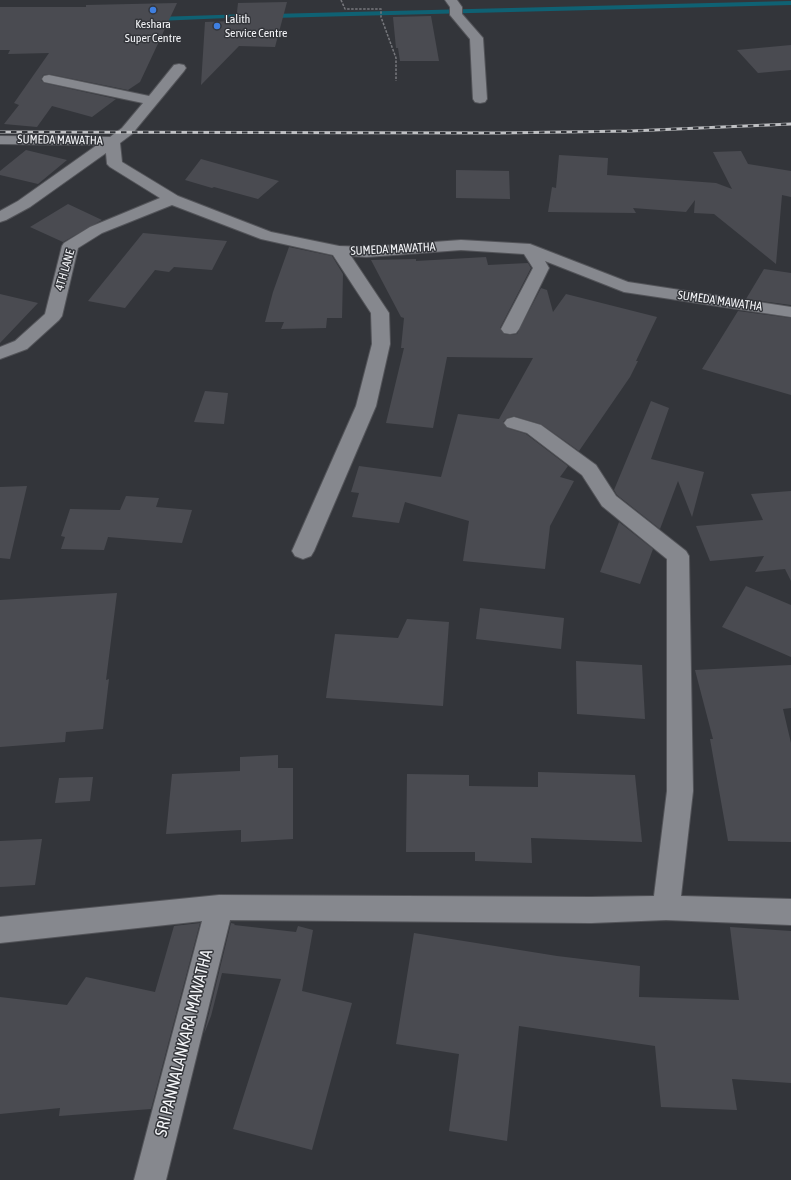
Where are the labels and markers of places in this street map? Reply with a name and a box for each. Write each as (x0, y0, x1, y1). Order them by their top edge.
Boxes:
marker: Keshara Super Centre (148, 5, 158, 15)
place label: Lalith Service Centre (225, 12, 287, 40)
place label: Keshara Super Centre (125, 17, 181, 45)
marker: Lalith Service Centre (212, 21, 222, 31)

